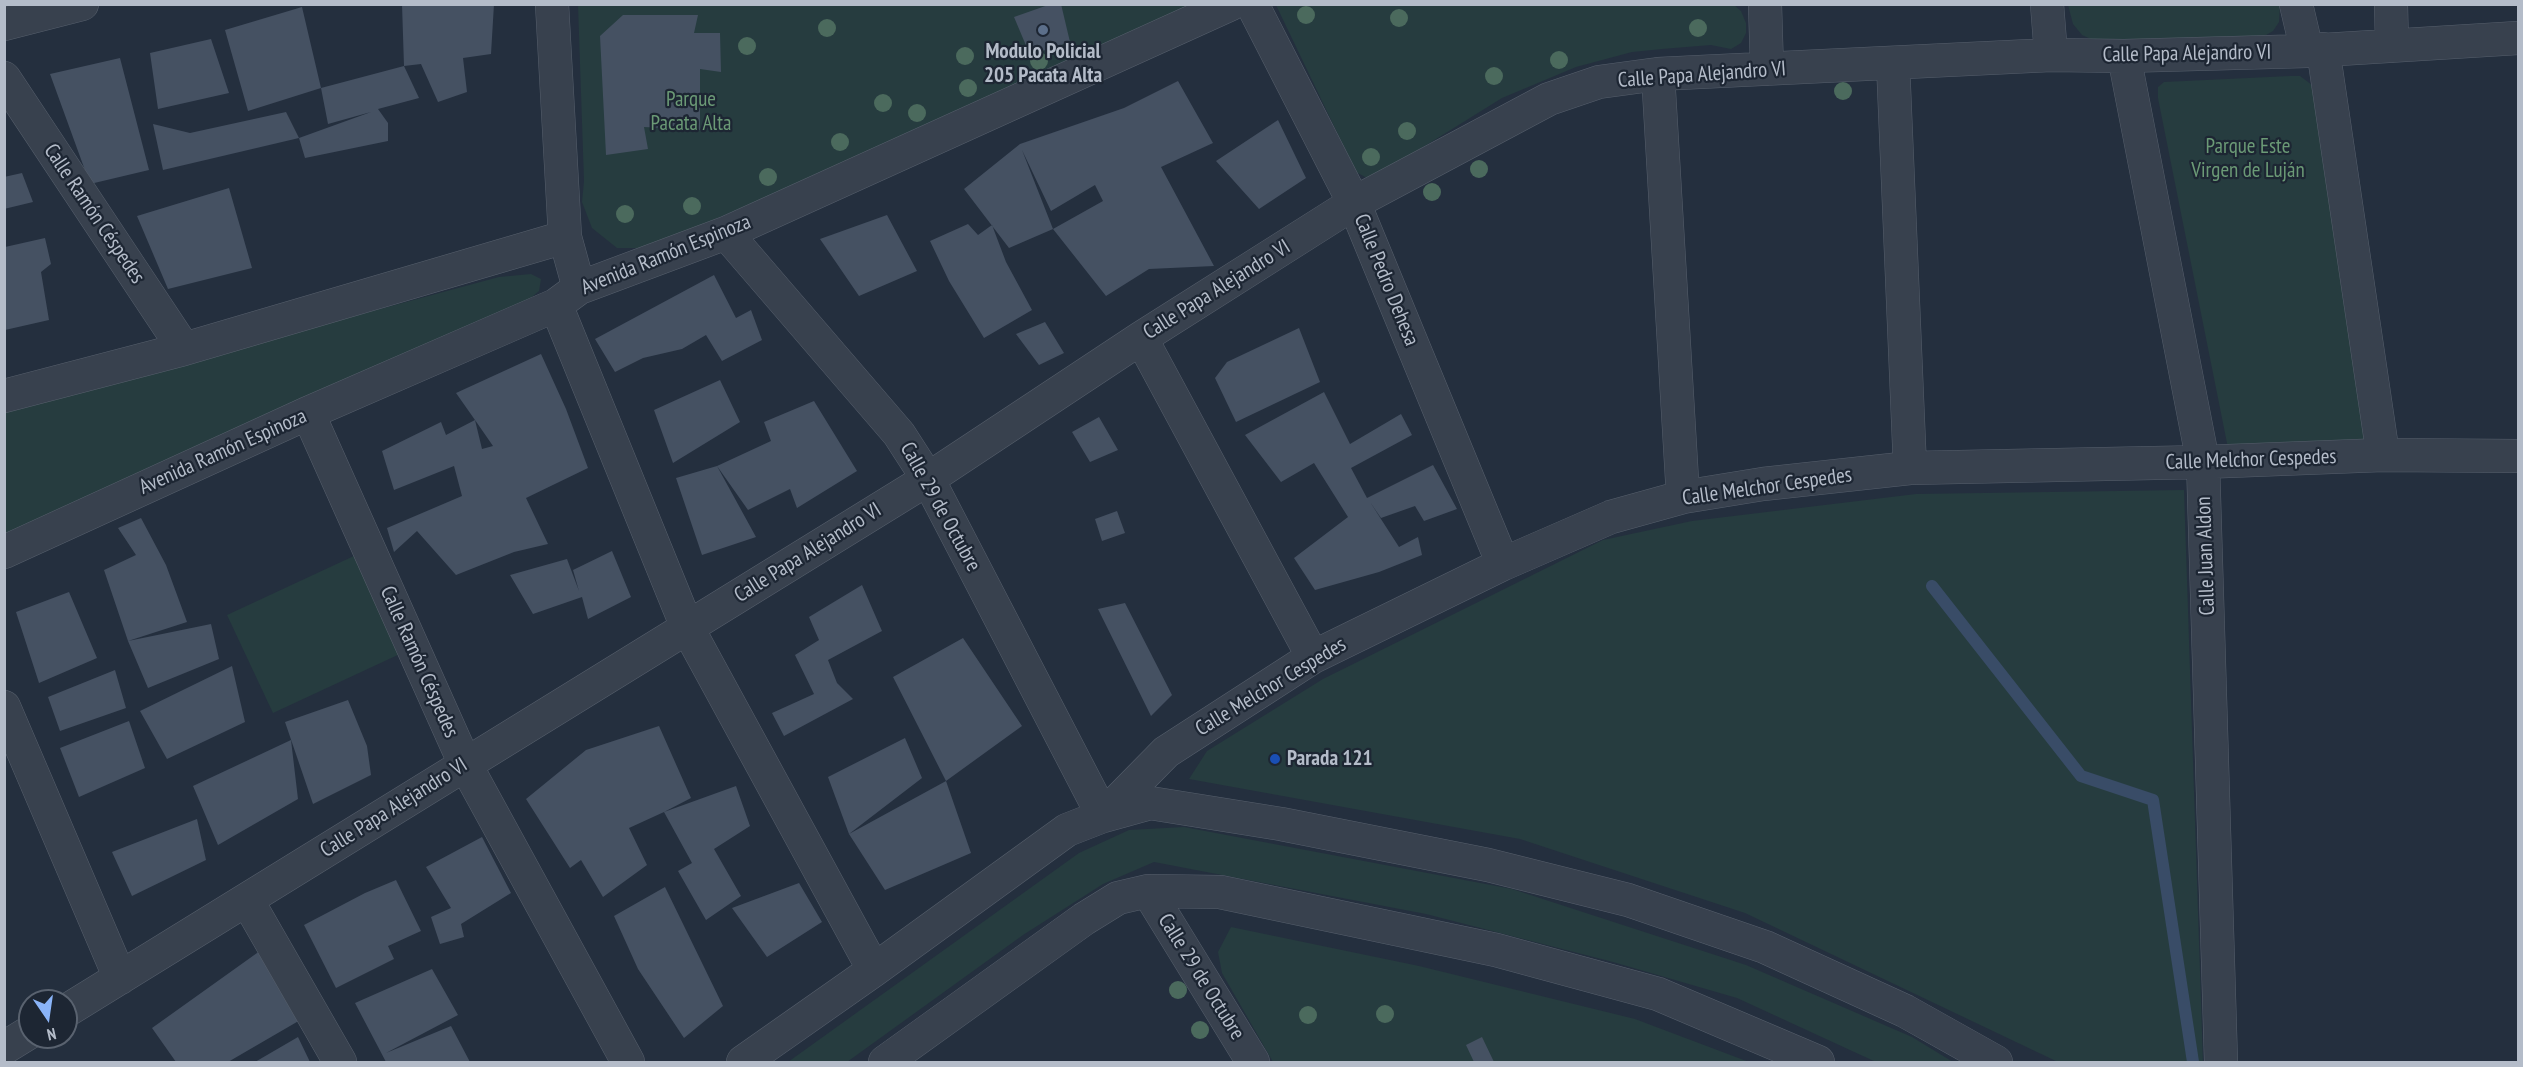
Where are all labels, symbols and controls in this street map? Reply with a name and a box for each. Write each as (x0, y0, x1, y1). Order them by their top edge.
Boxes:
marker: Modulo Policial 205 Pacata Alta (1036, 23, 1050, 37)
place label: Modulo Policial 205 Pacata Alta (984, 39, 1102, 89)
street label: Calle Papa Alejandro VI (2103, 40, 2271, 68)
street label: Calle Papa Alejandro VI (1617, 57, 1787, 93)
park label: Parque Pacata Alta (651, 87, 731, 137)
park label: Parque Este Virgen de Luján (2191, 134, 2305, 184)
street label: Calle Ramón Céspedes (38, 139, 150, 289)
street label: Avenida Ramón Espinoza (578, 210, 754, 300)
street label: Calle Pedro Dehesa (1348, 211, 1424, 349)
street label: Calle Papa Alejandro VI (1139, 235, 1295, 345)
street label: Avenida Ramón Espinoza (135, 404, 311, 500)
street label: Calle 29 de Octubre (894, 438, 986, 576)
street label: Calle Melchor Cespedes (2165, 444, 2337, 476)
street label: Calle Melchor Cespedes (1681, 463, 1853, 511)
street label: Calle Juan Aldon (2191, 496, 2221, 616)
street label: Calle Papa Alejandro VI (730, 498, 886, 608)
street label: Calle Ramón Céspedes (374, 582, 464, 742)
street label: Calle Melchor Cespedes (1191, 632, 1351, 742)
place label: Parada 121 (1287, 746, 1372, 772)
marker: Parada 121 (1268, 752, 1282, 766)
street label: Calle Papa Alejandro VI (316, 753, 472, 863)
street label: Calle 29 de Octubre (1152, 909, 1250, 1045)
north arrow (18, 989, 78, 1049)
text: N (45, 1024, 58, 1045)

